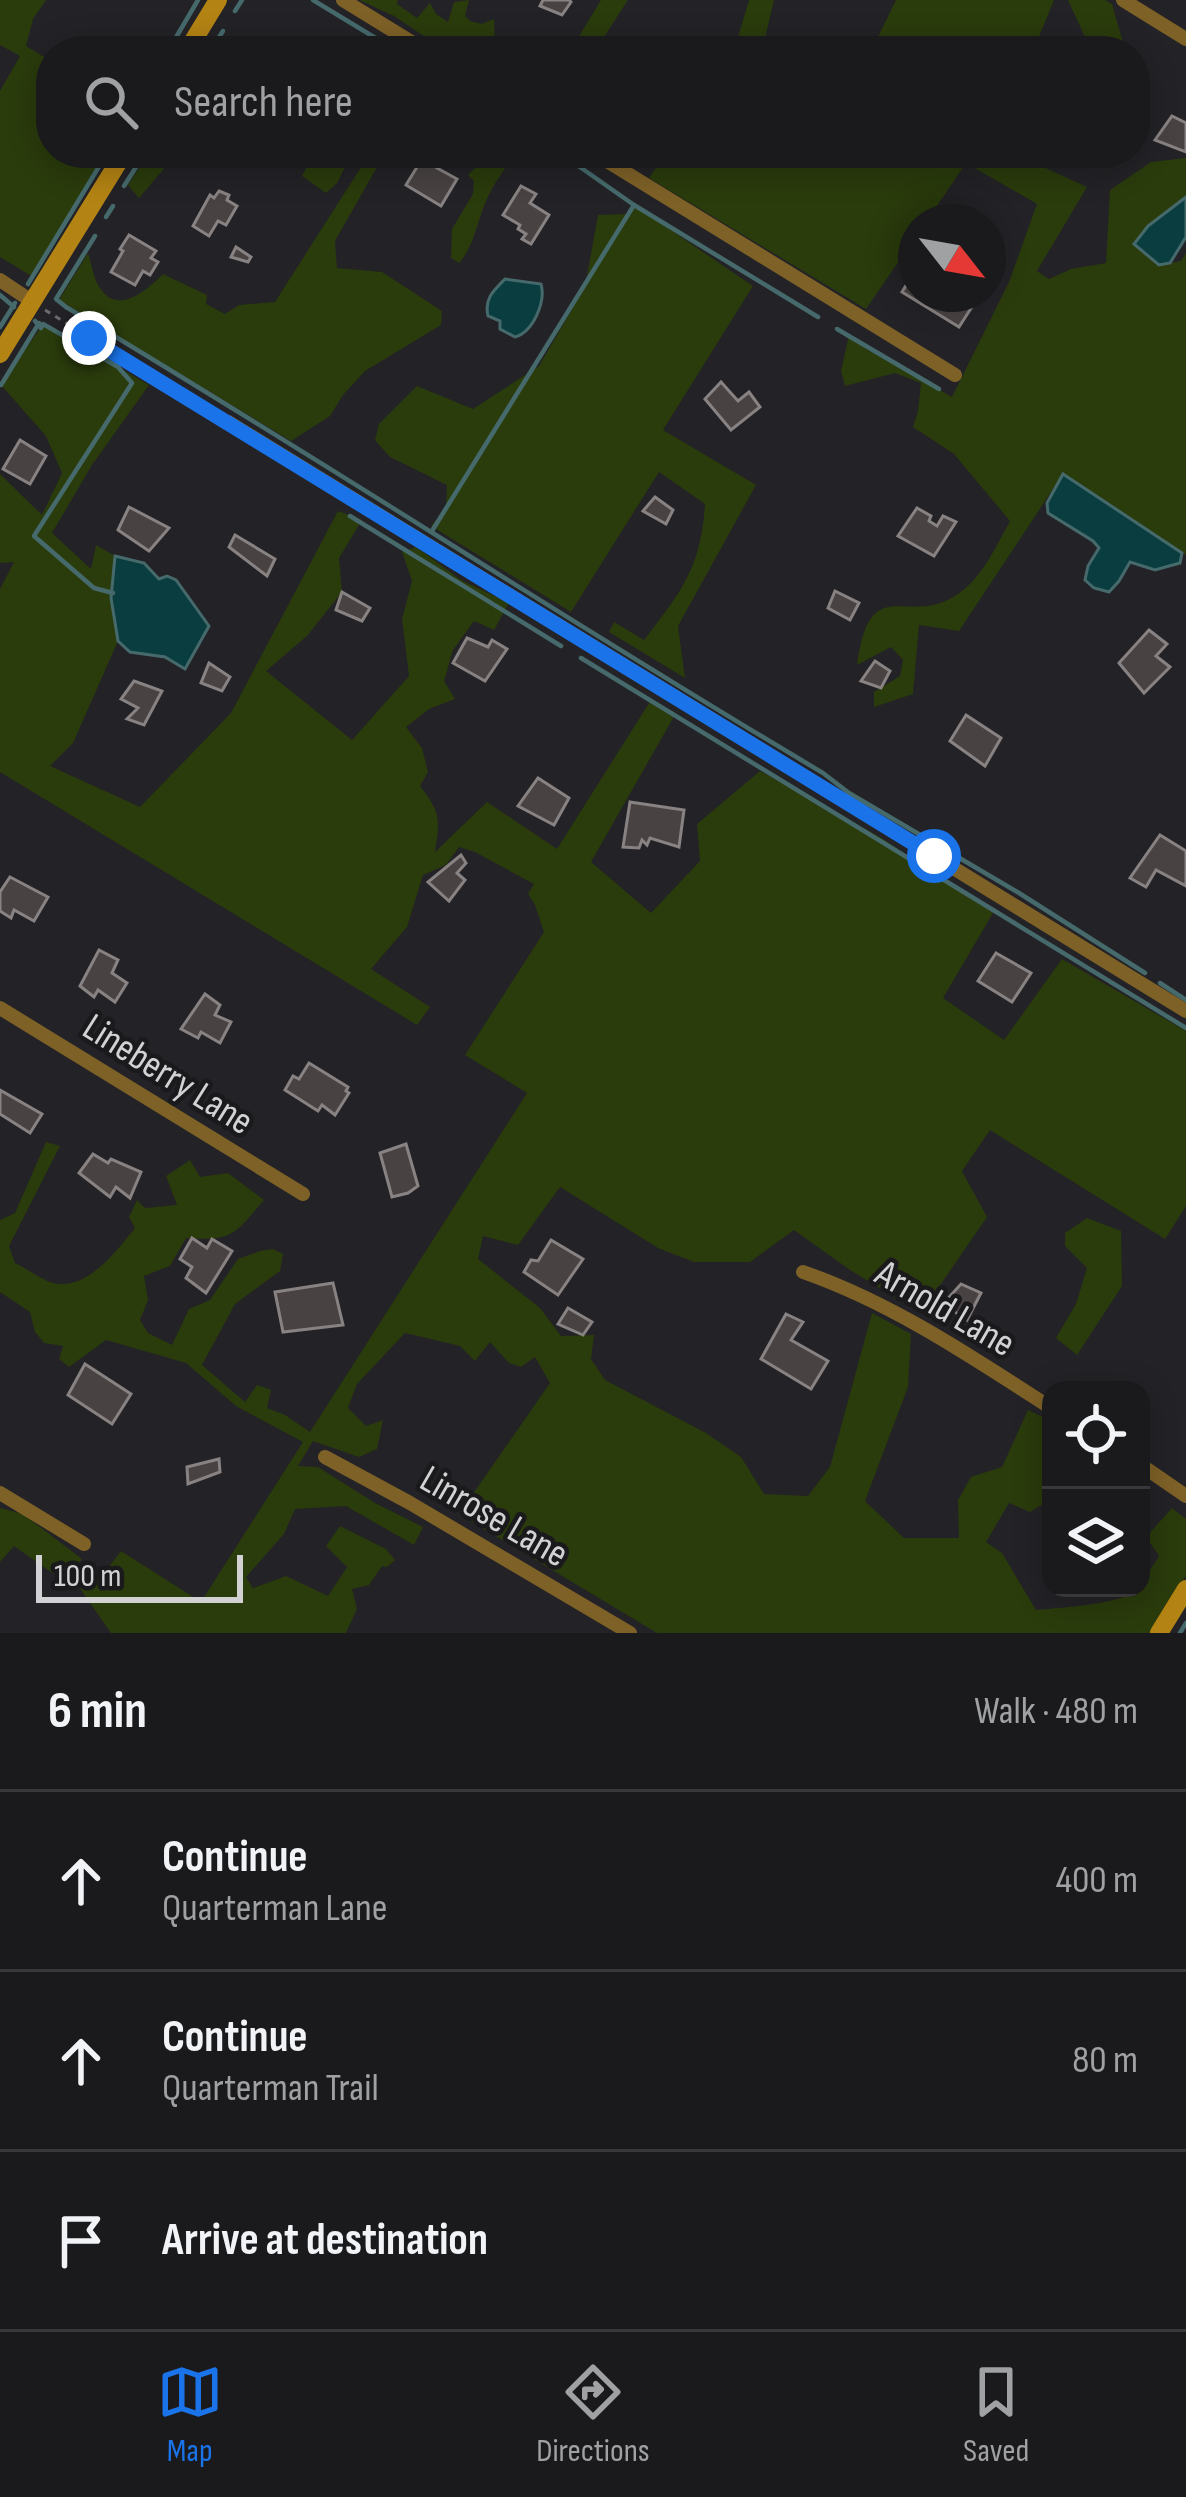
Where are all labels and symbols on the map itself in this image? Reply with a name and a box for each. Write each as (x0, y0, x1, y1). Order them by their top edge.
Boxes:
north arrow (898, 204, 1006, 312)
route end (62, 311, 116, 365)
route start (907, 829, 961, 883)
street label: Lineberry Lane (74, 1004, 261, 1146)
street label: Arnold Lane (866, 1250, 1023, 1368)
street label: Linrose Lane (411, 1456, 576, 1578)
scale bar (36, 1549, 243, 1602)

